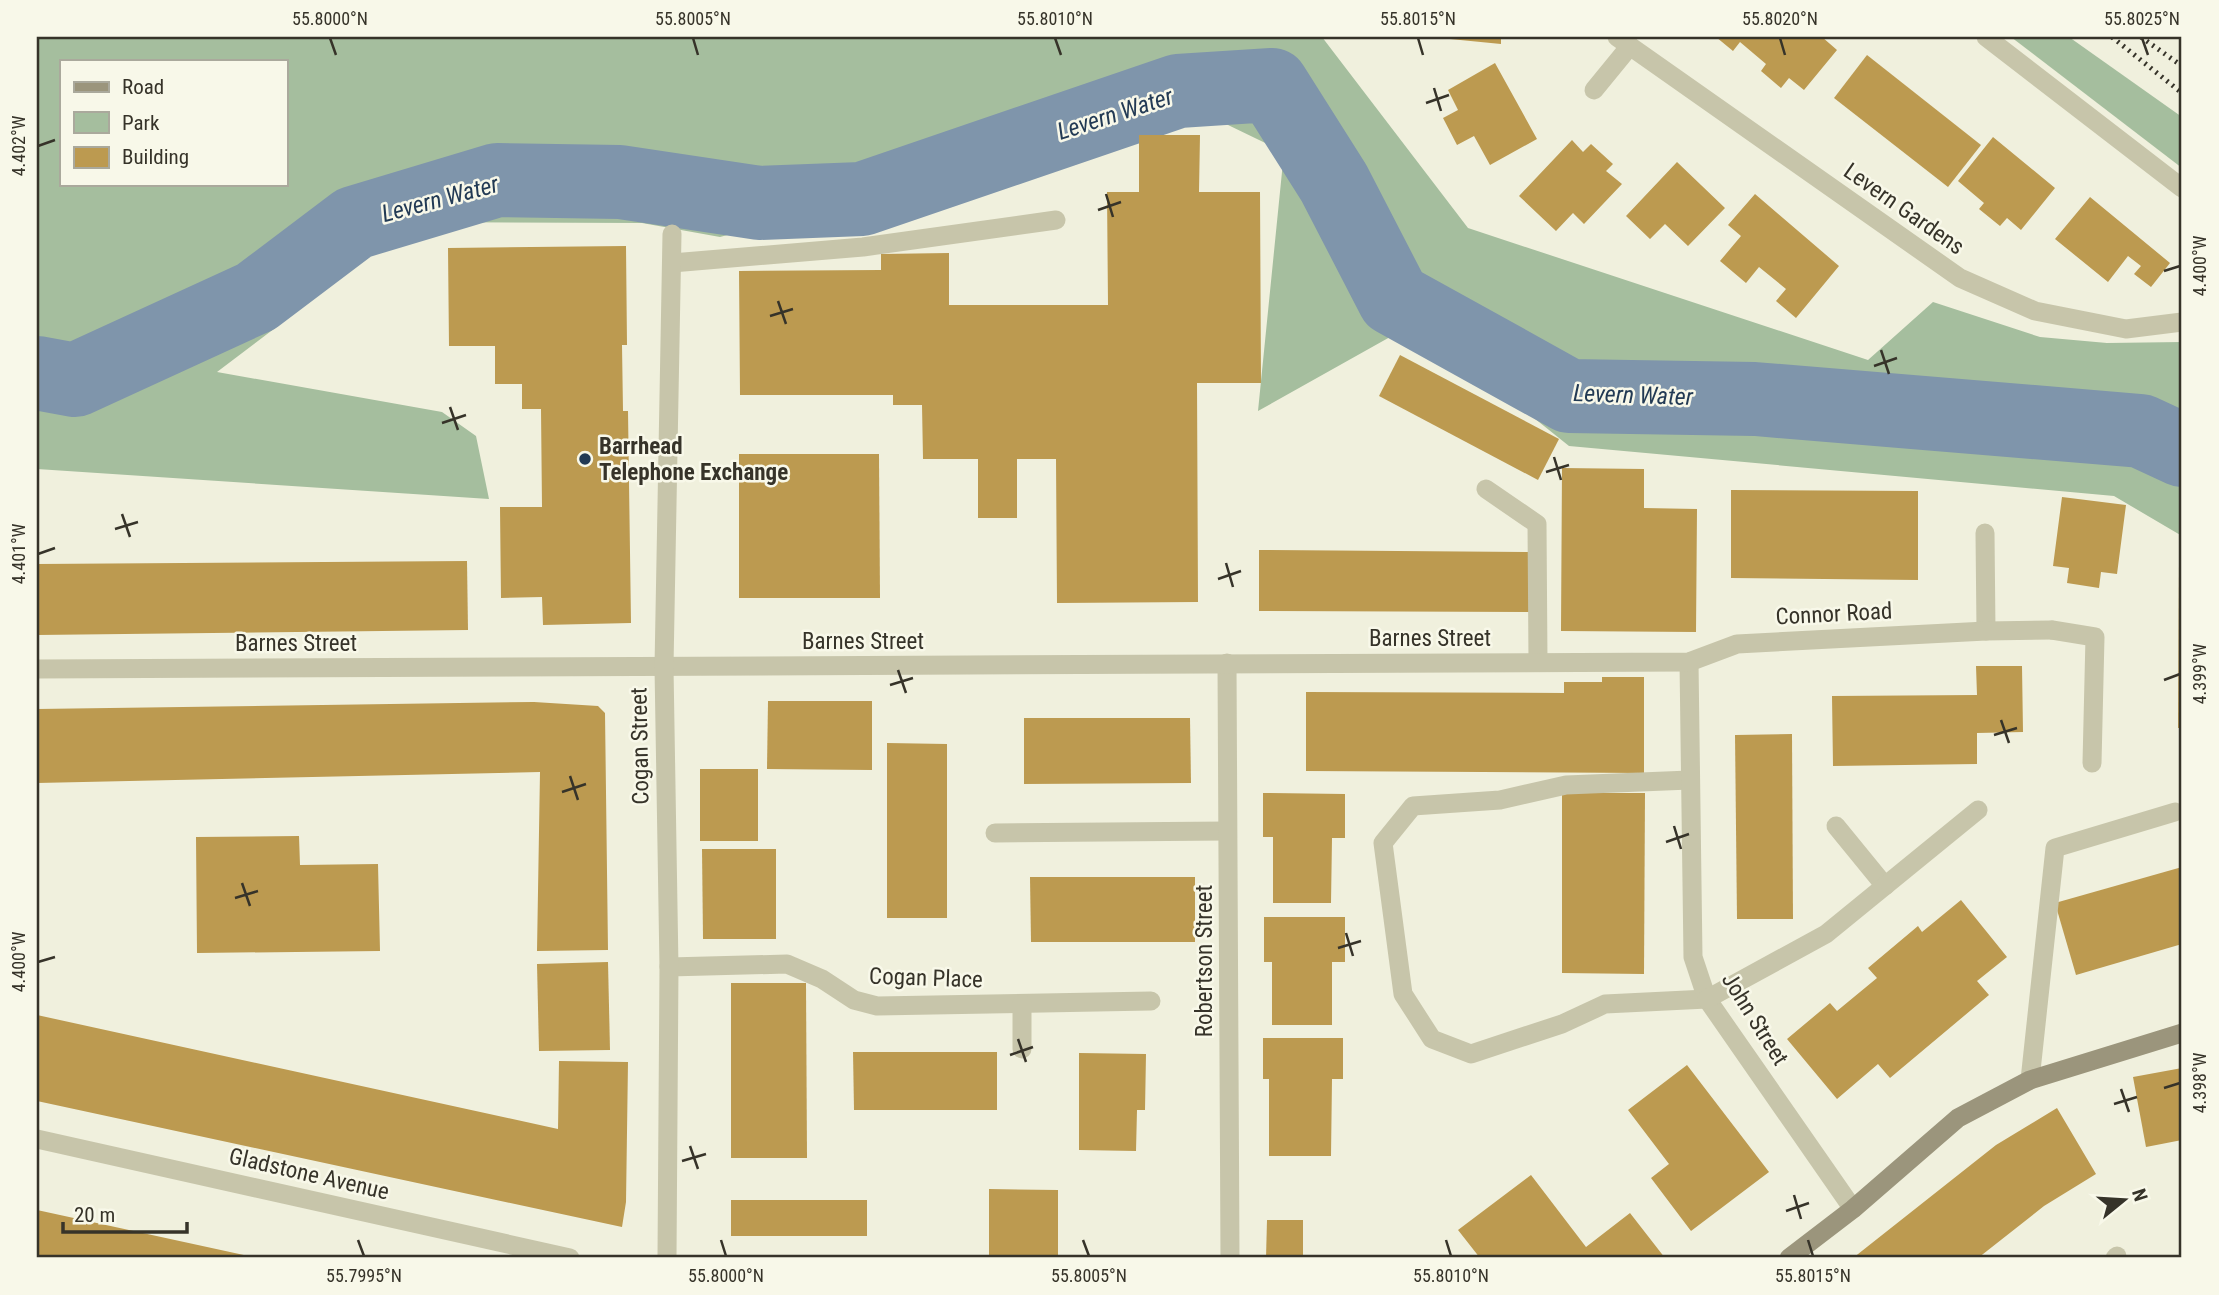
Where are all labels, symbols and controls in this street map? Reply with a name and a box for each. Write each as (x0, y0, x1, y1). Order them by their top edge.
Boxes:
text: 55.8000°N (292, 8, 368, 29)
text: 55.8005°N (655, 8, 731, 29)
text: 55.8010°N (1017, 8, 1093, 29)
text: 55.8015°N (1380, 8, 1456, 29)
text: 55.8020°N (1742, 8, 1818, 29)
text: 55.8025°N (2104, 8, 2180, 29)
legend (60, 60, 287, 186)
text: Road (122, 75, 164, 99)
water label: Levern Water (1054, 82, 1177, 146)
text: Park (122, 111, 160, 135)
text: 4.402°W (8, 115, 29, 176)
text: Building (122, 145, 189, 169)
street label: Levern Gardens (1839, 158, 1969, 260)
water label: Levern Water (379, 170, 502, 228)
text: 4.400°W (2189, 235, 2210, 296)
water label: Levern Water (1573, 379, 1694, 411)
place label: Barrhead Telephone Exchange (599, 433, 788, 486)
marker: Barrhead Telephone Exchange (577, 451, 593, 467)
text: 4.401°W (8, 523, 29, 584)
street label: Connor Road (1775, 597, 1893, 631)
street label: Barnes Street (1369, 625, 1491, 652)
street label: Barnes Street (802, 628, 924, 655)
street label: Barnes Street (235, 630, 357, 657)
text: 4.399°W (2189, 643, 2210, 704)
street label: Cogan Street (625, 687, 655, 805)
street label: Robertson Street (1191, 885, 1218, 1037)
text: 4.400°W (8, 931, 29, 992)
street label: Cogan Place (869, 963, 983, 993)
street label: John Street (1716, 968, 1794, 1070)
text: 4.398°W (2189, 1052, 2210, 1113)
street label: Gladstone Avenue (226, 1142, 392, 1206)
north arrow (2090, 1166, 2160, 1236)
text: N (2127, 1186, 2152, 1204)
scale bar (63, 1190, 187, 1234)
text: 20 m (74, 1203, 115, 1227)
text: 55.7995°N (326, 1265, 402, 1286)
text: 55.8000°N (688, 1265, 764, 1286)
text: 55.8005°N (1051, 1265, 1127, 1286)
text: 55.8010°N (1413, 1265, 1489, 1286)
text: 55.8015°N (1775, 1265, 1851, 1286)

